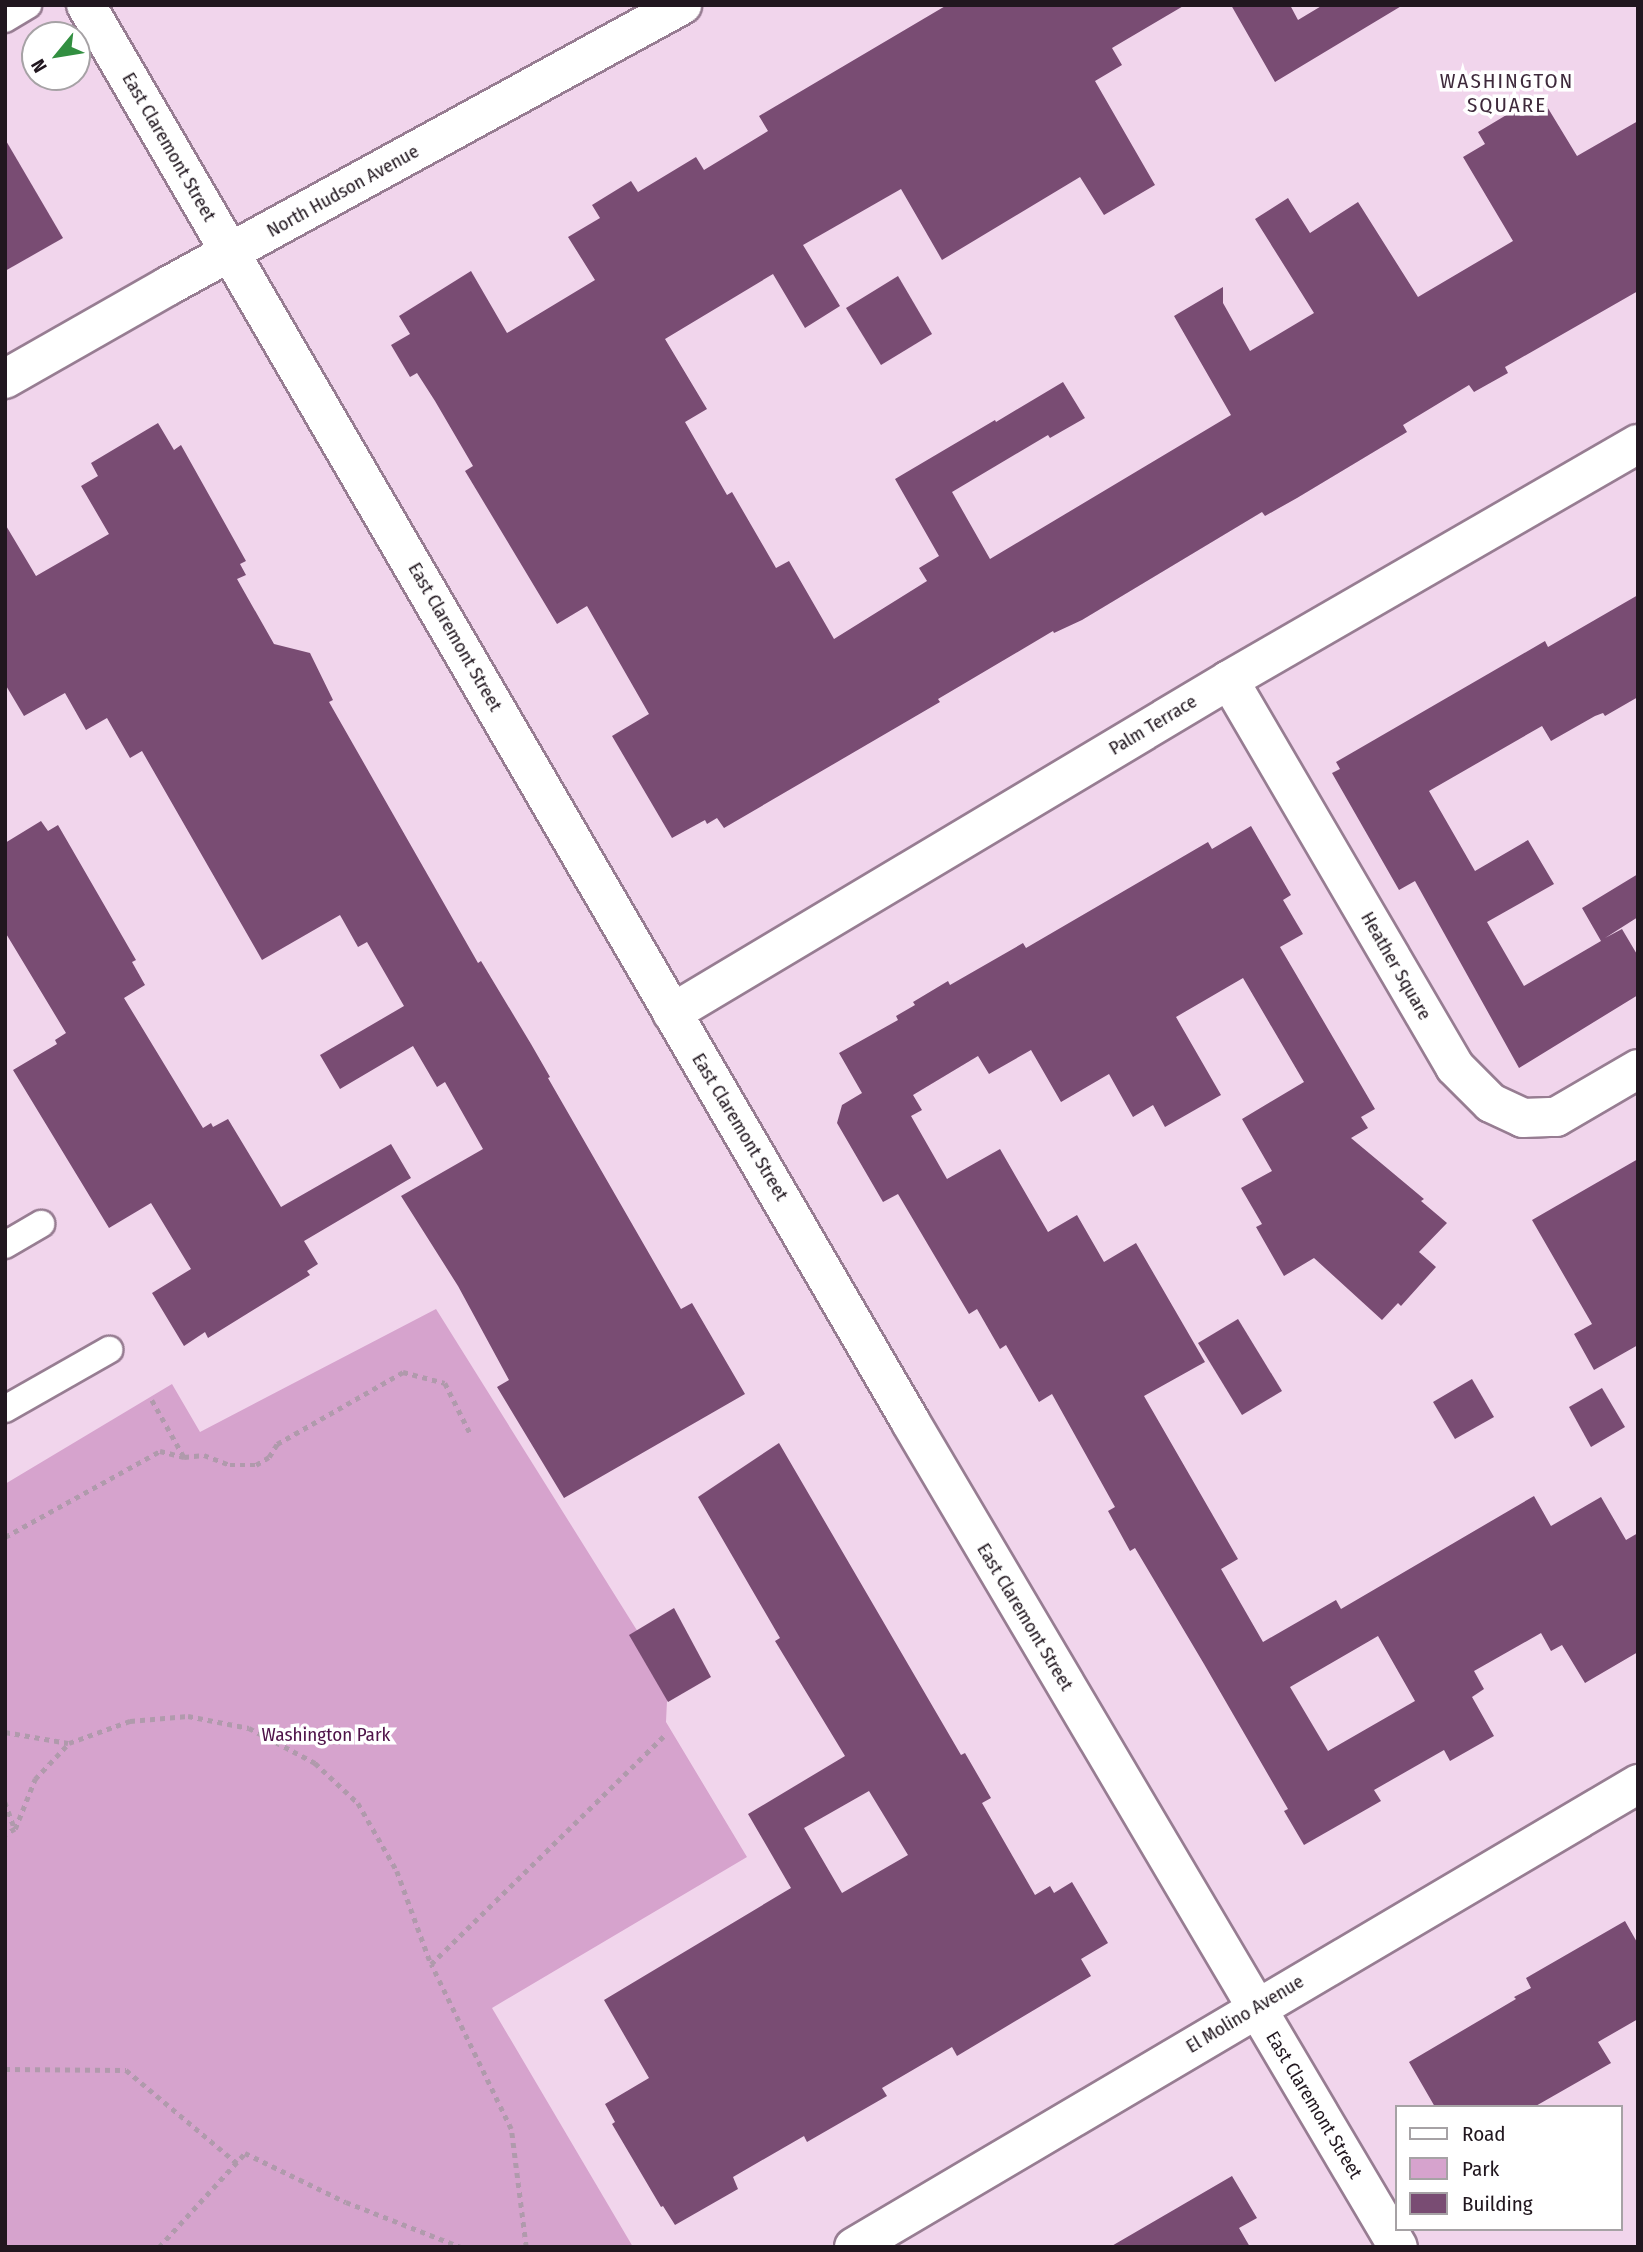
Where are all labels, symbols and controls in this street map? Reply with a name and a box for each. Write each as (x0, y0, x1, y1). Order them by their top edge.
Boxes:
north arrow (21, 21, 91, 91)
text: N (26, 55, 52, 76)
district label: WASHINGTON SQUARE (1441, 68, 1573, 118)
street label: East Claremont Street (117, 69, 221, 225)
street label: North Hudson Avenue (263, 140, 423, 242)
street label: East Claremont Street (403, 559, 507, 715)
street label: Palm Terrace (1105, 690, 1201, 760)
street label: Heather Square (1356, 908, 1436, 1024)
street label: East Claremont Street (687, 1049, 793, 1205)
street label: East Claremont Street (972, 1539, 1078, 1695)
park label: Washington Park (262, 1724, 390, 1746)
street label: El Molino Avenue (1182, 1970, 1308, 2058)
street label: East Claremont Street (1261, 2027, 1367, 2183)
legend (1394, 2105, 1622, 2231)
text: Road (1462, 2121, 1506, 2147)
text: Park (1462, 2156, 1499, 2182)
text: Building (1462, 2191, 1533, 2217)

